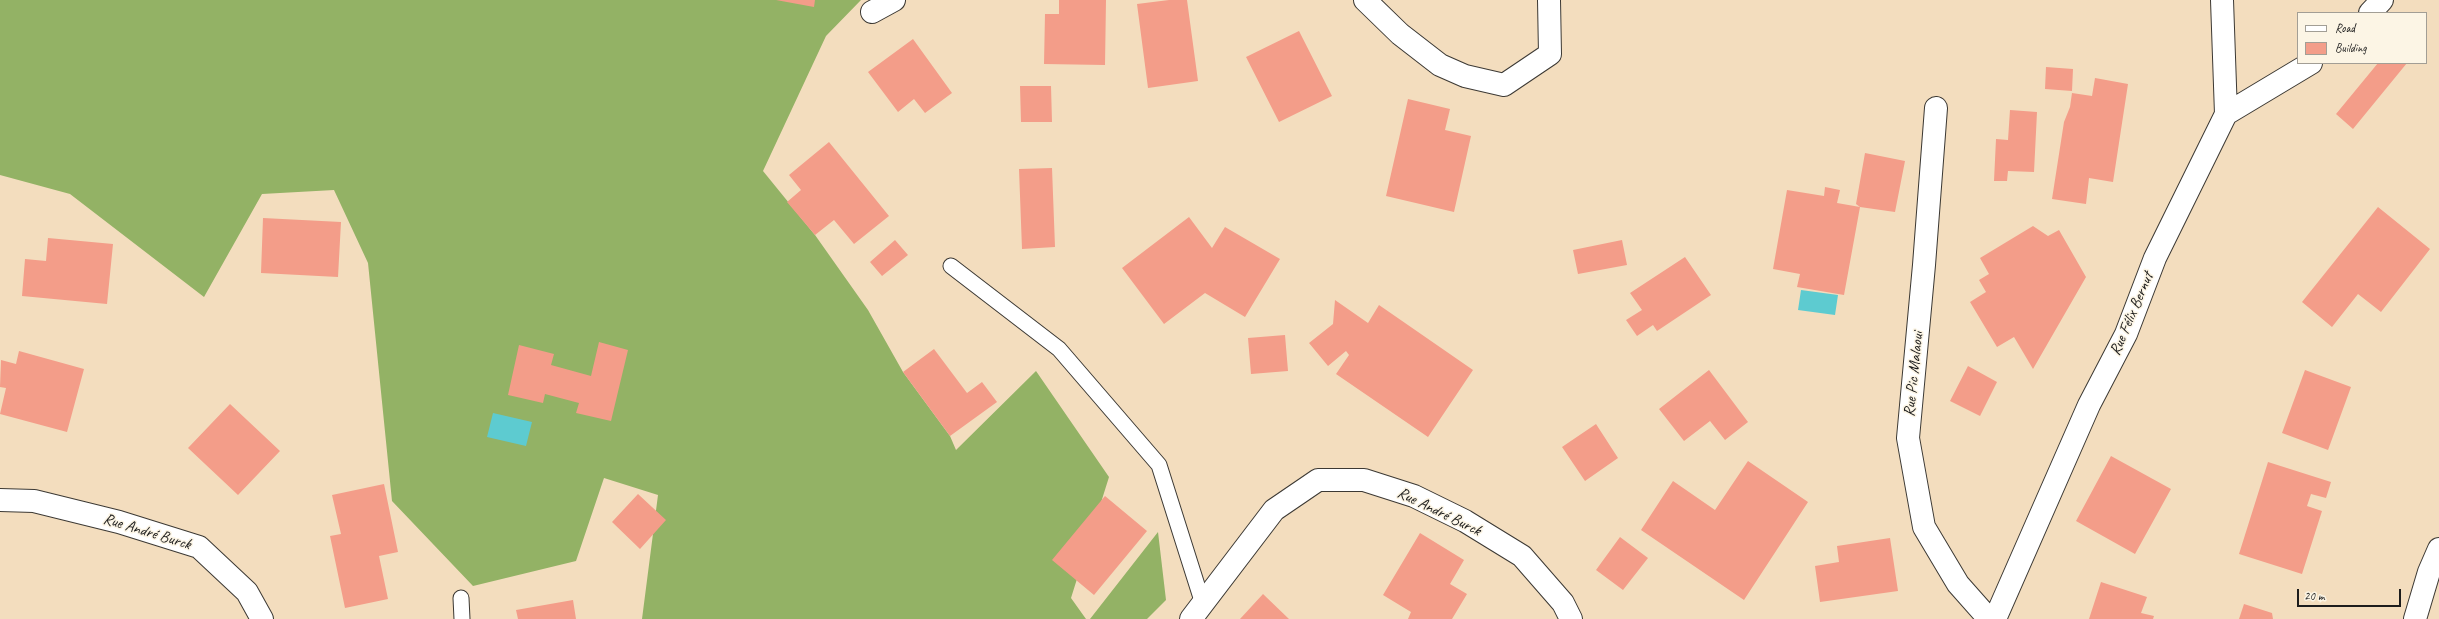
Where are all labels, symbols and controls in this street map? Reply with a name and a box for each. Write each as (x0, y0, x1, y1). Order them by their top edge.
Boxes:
legend (2297, 12, 2427, 64)
text: Road (2335, 20, 2355, 36)
text: Building (2335, 40, 2367, 56)
street label: Rue Félix Bernut (2106, 270, 2158, 358)
street label: Rue Pic Malaoui (1900, 331, 1928, 417)
street label: Rue André Burck (1394, 483, 1484, 541)
street label: Rue André Burck (101, 510, 193, 554)
scale bar (2299, 581, 2403, 607)
text: 20 m (2304, 588, 2324, 604)

